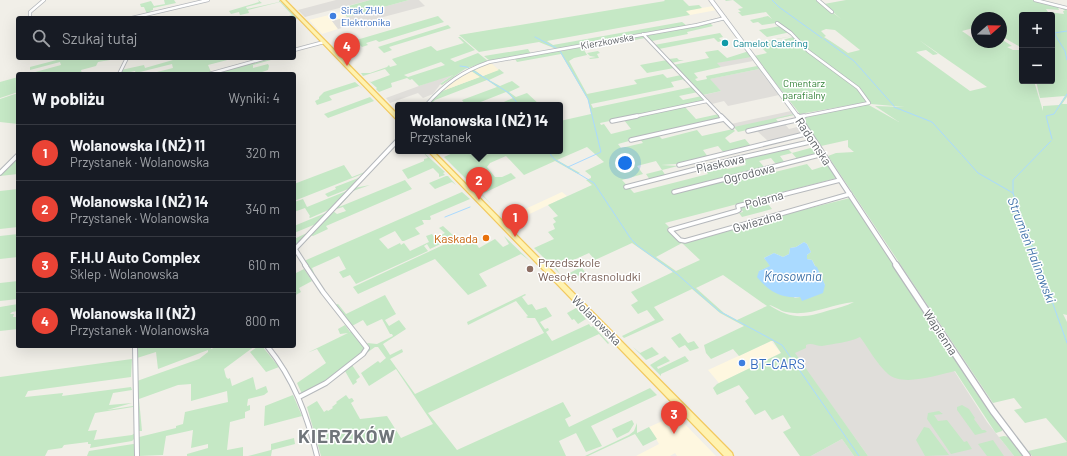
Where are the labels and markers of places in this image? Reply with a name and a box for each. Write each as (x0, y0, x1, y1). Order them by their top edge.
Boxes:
place label: Sirak ZHU Elektronika (341, 4, 390, 28)
marker: Sirak ZHU Elektronika (328, 11, 338, 21)
pin: 4 (334, 33, 360, 66)
place label: Camelot Catering (733, 37, 808, 49)
marker: Camelot Catering (720, 38, 730, 48)
pin: 2 (466, 167, 492, 200)
pin: 1 (502, 204, 528, 237)
place label: Kaskada (434, 231, 478, 245)
marker: Kaskada (481, 233, 491, 243)
place label: Przedszkole Wesołe Krasnoludki (538, 255, 641, 283)
marker: Przedszkole Wesołe Krasnoludki (525, 264, 535, 274)
place label: BT-CARS (750, 355, 805, 372)
marker: BT-CARS (737, 358, 747, 368)
pin: 3 (661, 401, 687, 434)

